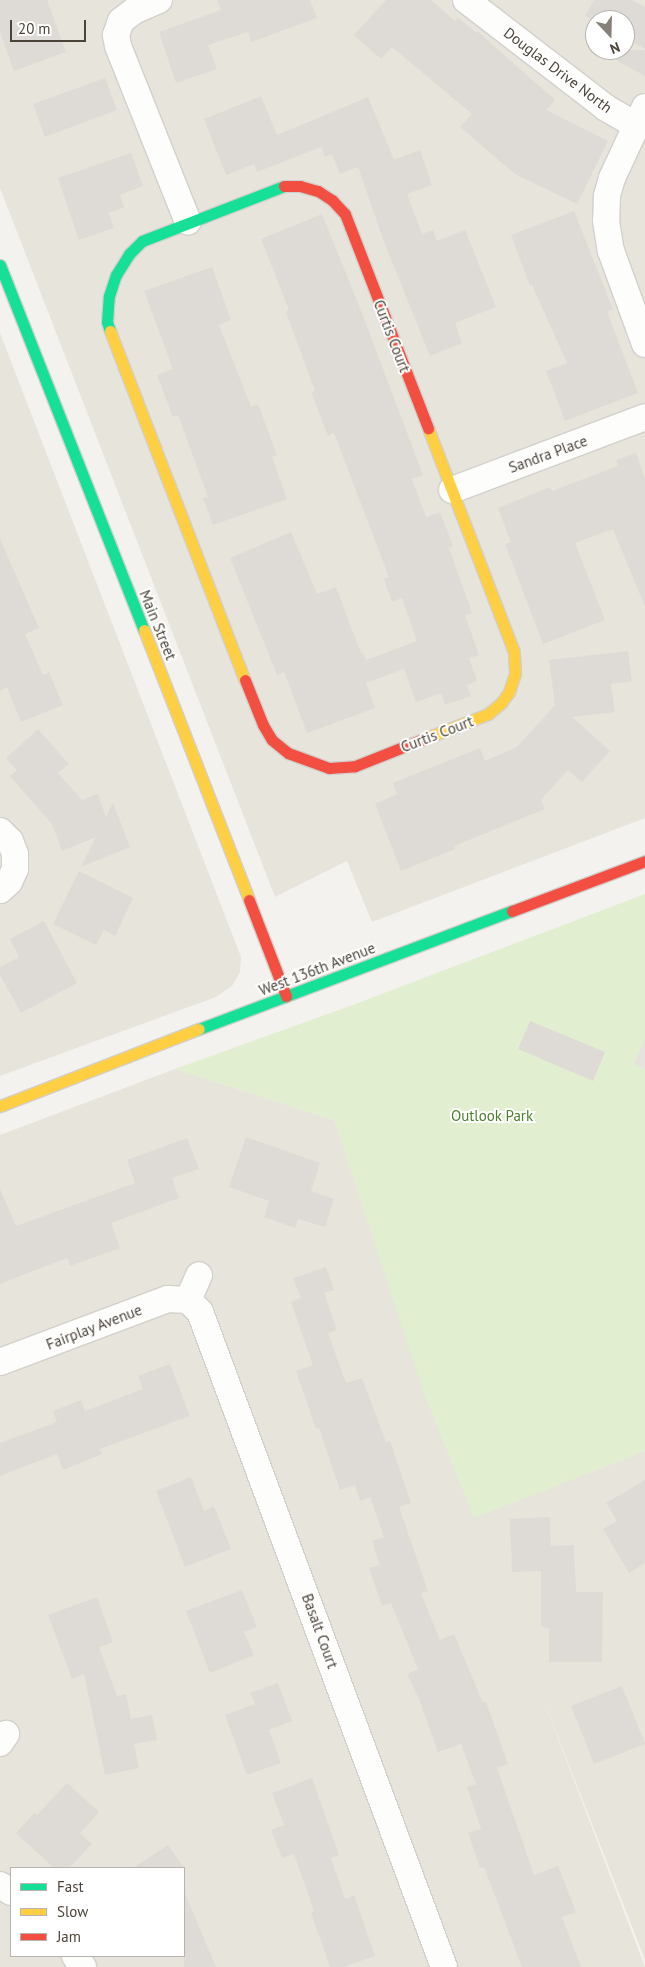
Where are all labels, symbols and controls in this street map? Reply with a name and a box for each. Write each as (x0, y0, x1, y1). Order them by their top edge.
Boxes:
scale bar (12, 10, 89, 42)
north arrow (585, 10, 635, 60)
text: 20 m (18, 19, 51, 38)
street label: Douglas Drive North (500, 23, 616, 117)
street label: Curtis Court (370, 297, 414, 375)
street label: Sandra Place (506, 431, 590, 477)
street label: Main Street (136, 587, 180, 663)
street label: Curtis Court (398, 712, 476, 756)
street label: West 136th Avenue (256, 938, 378, 1000)
park label: Outlook Park (451, 1107, 533, 1125)
street label: Fairplay Avenue (43, 1300, 145, 1354)
street label: Basalt Court (298, 1591, 342, 1671)
legend (10, 1867, 185, 1957)
text: Fast (57, 1877, 84, 1896)
text: Slow (57, 1902, 88, 1921)
text: Jam (57, 1927, 81, 1946)

